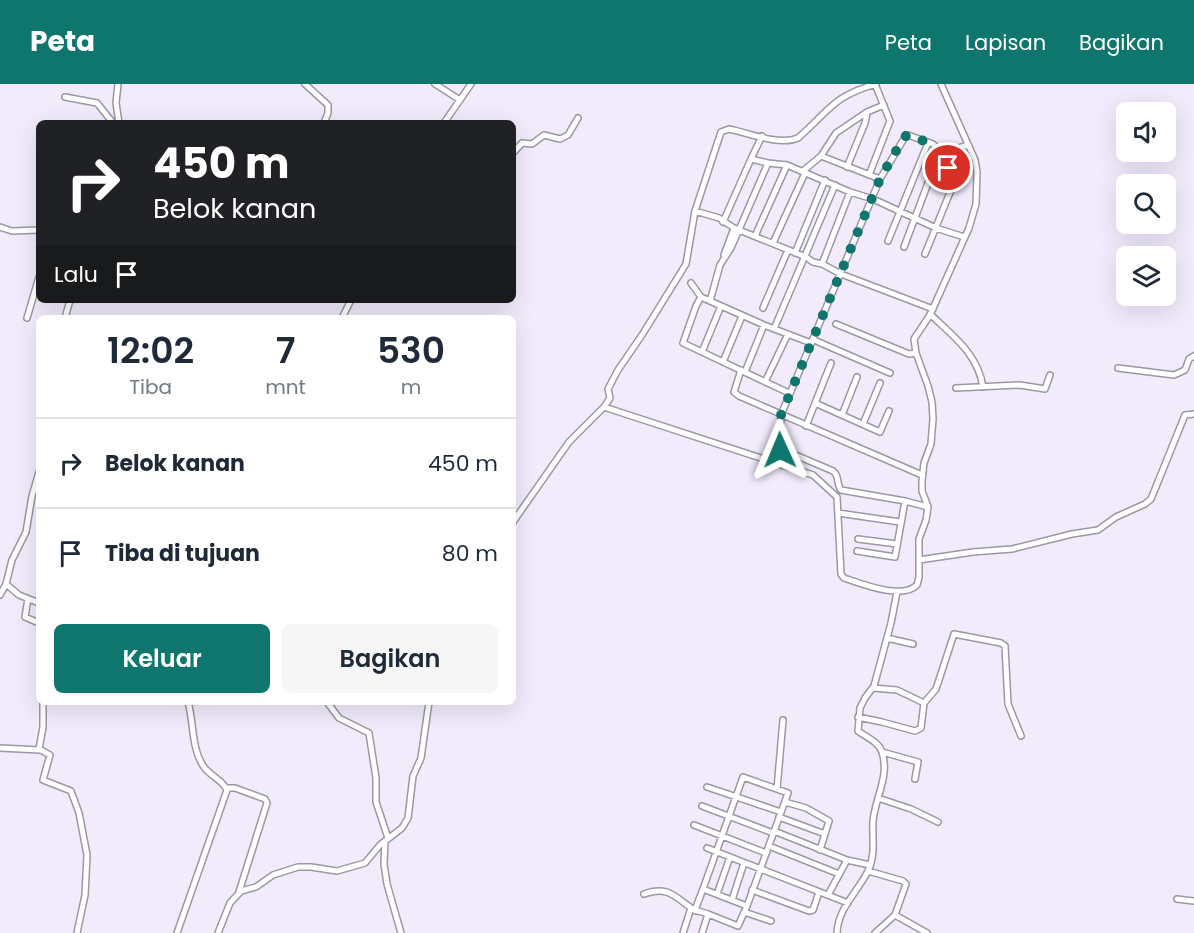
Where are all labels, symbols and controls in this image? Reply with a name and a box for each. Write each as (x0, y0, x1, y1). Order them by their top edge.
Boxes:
text: Peta (30, 22, 95, 61)
text: Peta (885, 28, 932, 57)
text: Lapisan (965, 28, 1046, 57)
text: Bagikan (1079, 28, 1164, 57)
map controls (1116, 102, 1176, 306)
button: sound (1116, 102, 1176, 162)
text: 450 m (153, 134, 290, 193)
pin (922, 142, 973, 193)
icon: right (54, 144, 132, 222)
icon: arrive (931, 151, 964, 184)
button: search (1116, 174, 1176, 234)
text: Belok kanan (153, 190, 316, 227)
button: layers (1116, 246, 1176, 306)
icon: arrive (110, 258, 143, 291)
text: Lalu (54, 259, 98, 290)
text: 12:02 (107, 325, 194, 376)
text: 7 (276, 325, 295, 376)
text: 530 (377, 325, 445, 376)
text: Tiba (129, 373, 172, 401)
text: mnt (265, 373, 306, 401)
text: m (401, 373, 421, 401)
position arrow (748, 418, 812, 482)
icon: right (54, 447, 87, 480)
text: Belok kanan (105, 448, 245, 479)
text: 450 m (428, 448, 498, 479)
icon: arrive (54, 537, 87, 570)
text: Tiba di tujuan (105, 538, 260, 569)
text: 80 m (442, 538, 498, 569)
button: Keluar (54, 624, 270, 693)
button: Bagikan (282, 624, 498, 693)

